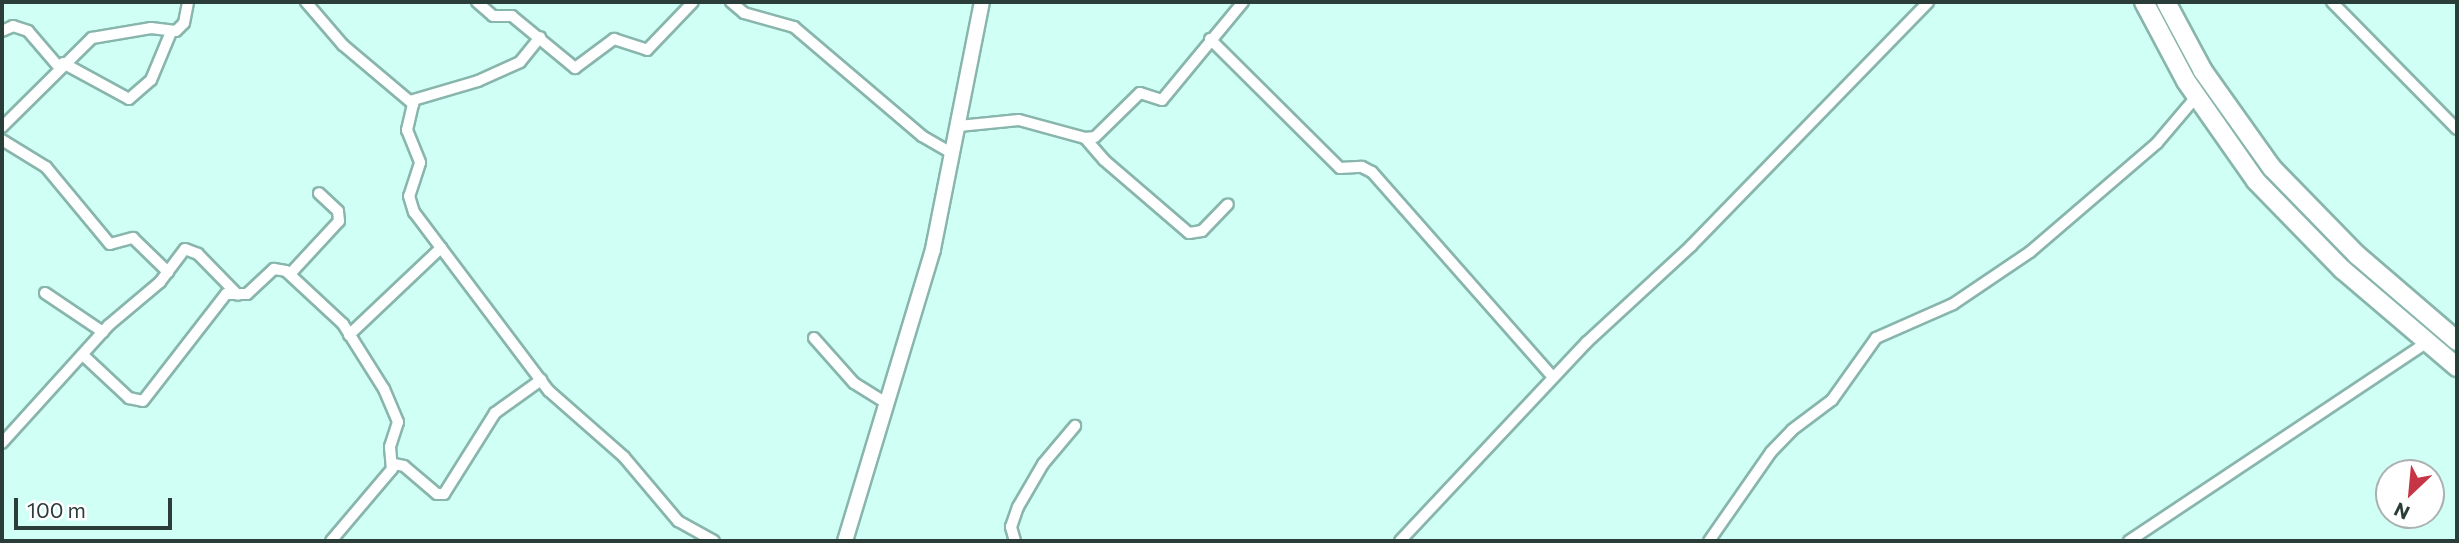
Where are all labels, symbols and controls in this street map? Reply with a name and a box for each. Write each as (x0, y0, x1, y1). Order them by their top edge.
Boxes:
north arrow (2375, 459, 2445, 529)
scale bar (18, 484, 175, 528)
text: 100 m (27, 497, 86, 522)
text: N (2390, 498, 2413, 525)

